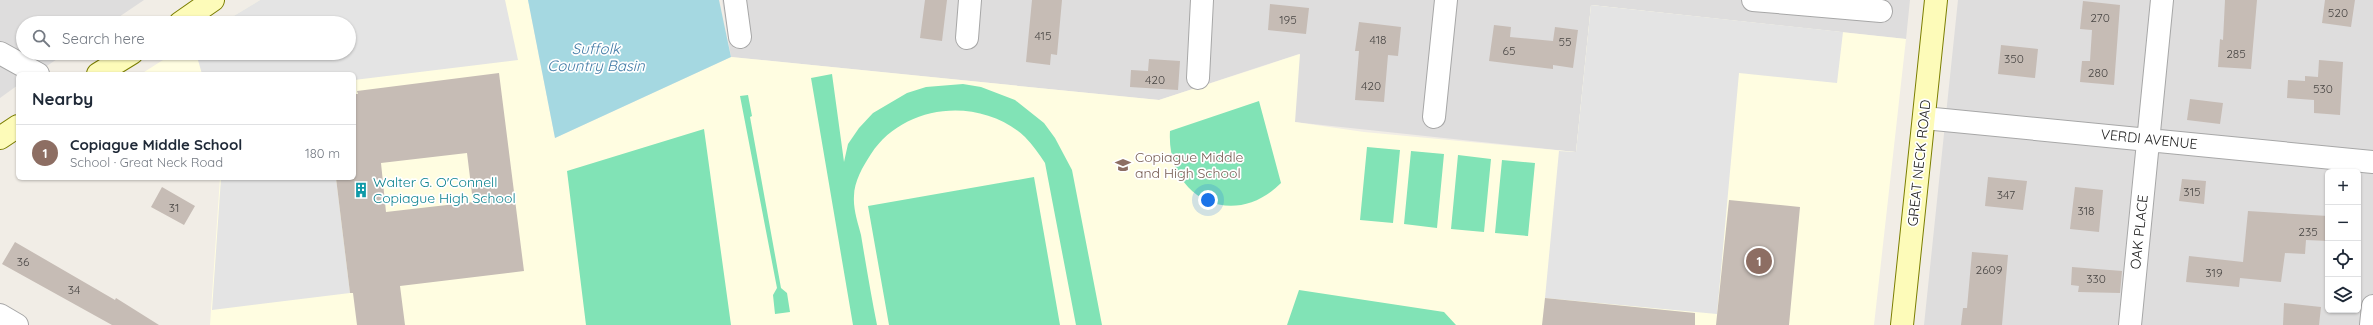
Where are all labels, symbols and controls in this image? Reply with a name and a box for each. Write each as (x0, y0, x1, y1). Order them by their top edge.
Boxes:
house number: 520 (2328, 5, 2348, 20)
house number: 270 (2090, 10, 2110, 25)
house number: 195 (1279, 12, 1297, 27)
search box (16, 16, 356, 60)
icon: search (30, 27, 52, 49)
house number: 415 (1034, 28, 1052, 43)
text: Search here (62, 29, 145, 48)
house number: 418 (1369, 32, 1387, 47)
house number: 55 (1558, 34, 1572, 49)
water label: Suffolk Country Basin (547, 39, 645, 75)
house number: 65 (1503, 43, 1516, 58)
house number: 285 (2226, 46, 2246, 61)
house number: 350 (2004, 51, 2024, 66)
house number: 280 (2088, 65, 2108, 80)
house number: 420 (1145, 72, 1165, 87)
house number: 420 (1361, 78, 1381, 93)
house number: 530 (2313, 81, 2333, 96)
text: Nearby (32, 88, 93, 109)
street label: GREAT NECK ROAD (1903, 99, 1935, 227)
street label: VERDI AVENUE (2100, 125, 2198, 153)
text: Copiague Middle School (70, 135, 242, 154)
text: 1 (42, 145, 48, 161)
text: 180 m (305, 145, 340, 161)
place label: Copiague Middle and High School (1135, 148, 1244, 182)
text: School · Great Neck Road (70, 154, 223, 170)
school or university icon: Copiague Middle and High School (1114, 156, 1132, 174)
map controls (2325, 169, 2361, 313)
button: + (2325, 169, 2361, 205)
place label: Walter G. O'Connell Copiague High School (373, 173, 516, 207)
building icon: Walter G. O'Connell Copiague High School (352, 181, 370, 199)
house number: 315 (2183, 184, 2201, 199)
house number: 347 (1997, 187, 2015, 202)
your location (1198, 190, 1218, 210)
street label: OAK PLACE (2126, 194, 2152, 270)
house number: 31 (169, 200, 179, 215)
house number: 318 (2077, 203, 2095, 218)
button: − (2325, 205, 2361, 241)
house number: 235 (2298, 224, 2318, 239)
button: locate (2325, 241, 2361, 277)
pin: 1 (1746, 246, 1772, 276)
house number: 36 (17, 254, 30, 269)
house number: 2609 (1976, 262, 2003, 277)
house number: 319 (2205, 265, 2223, 280)
house number: 330 (2086, 271, 2106, 286)
button: layers (2325, 277, 2361, 313)
house number: 34 (68, 282, 80, 297)

